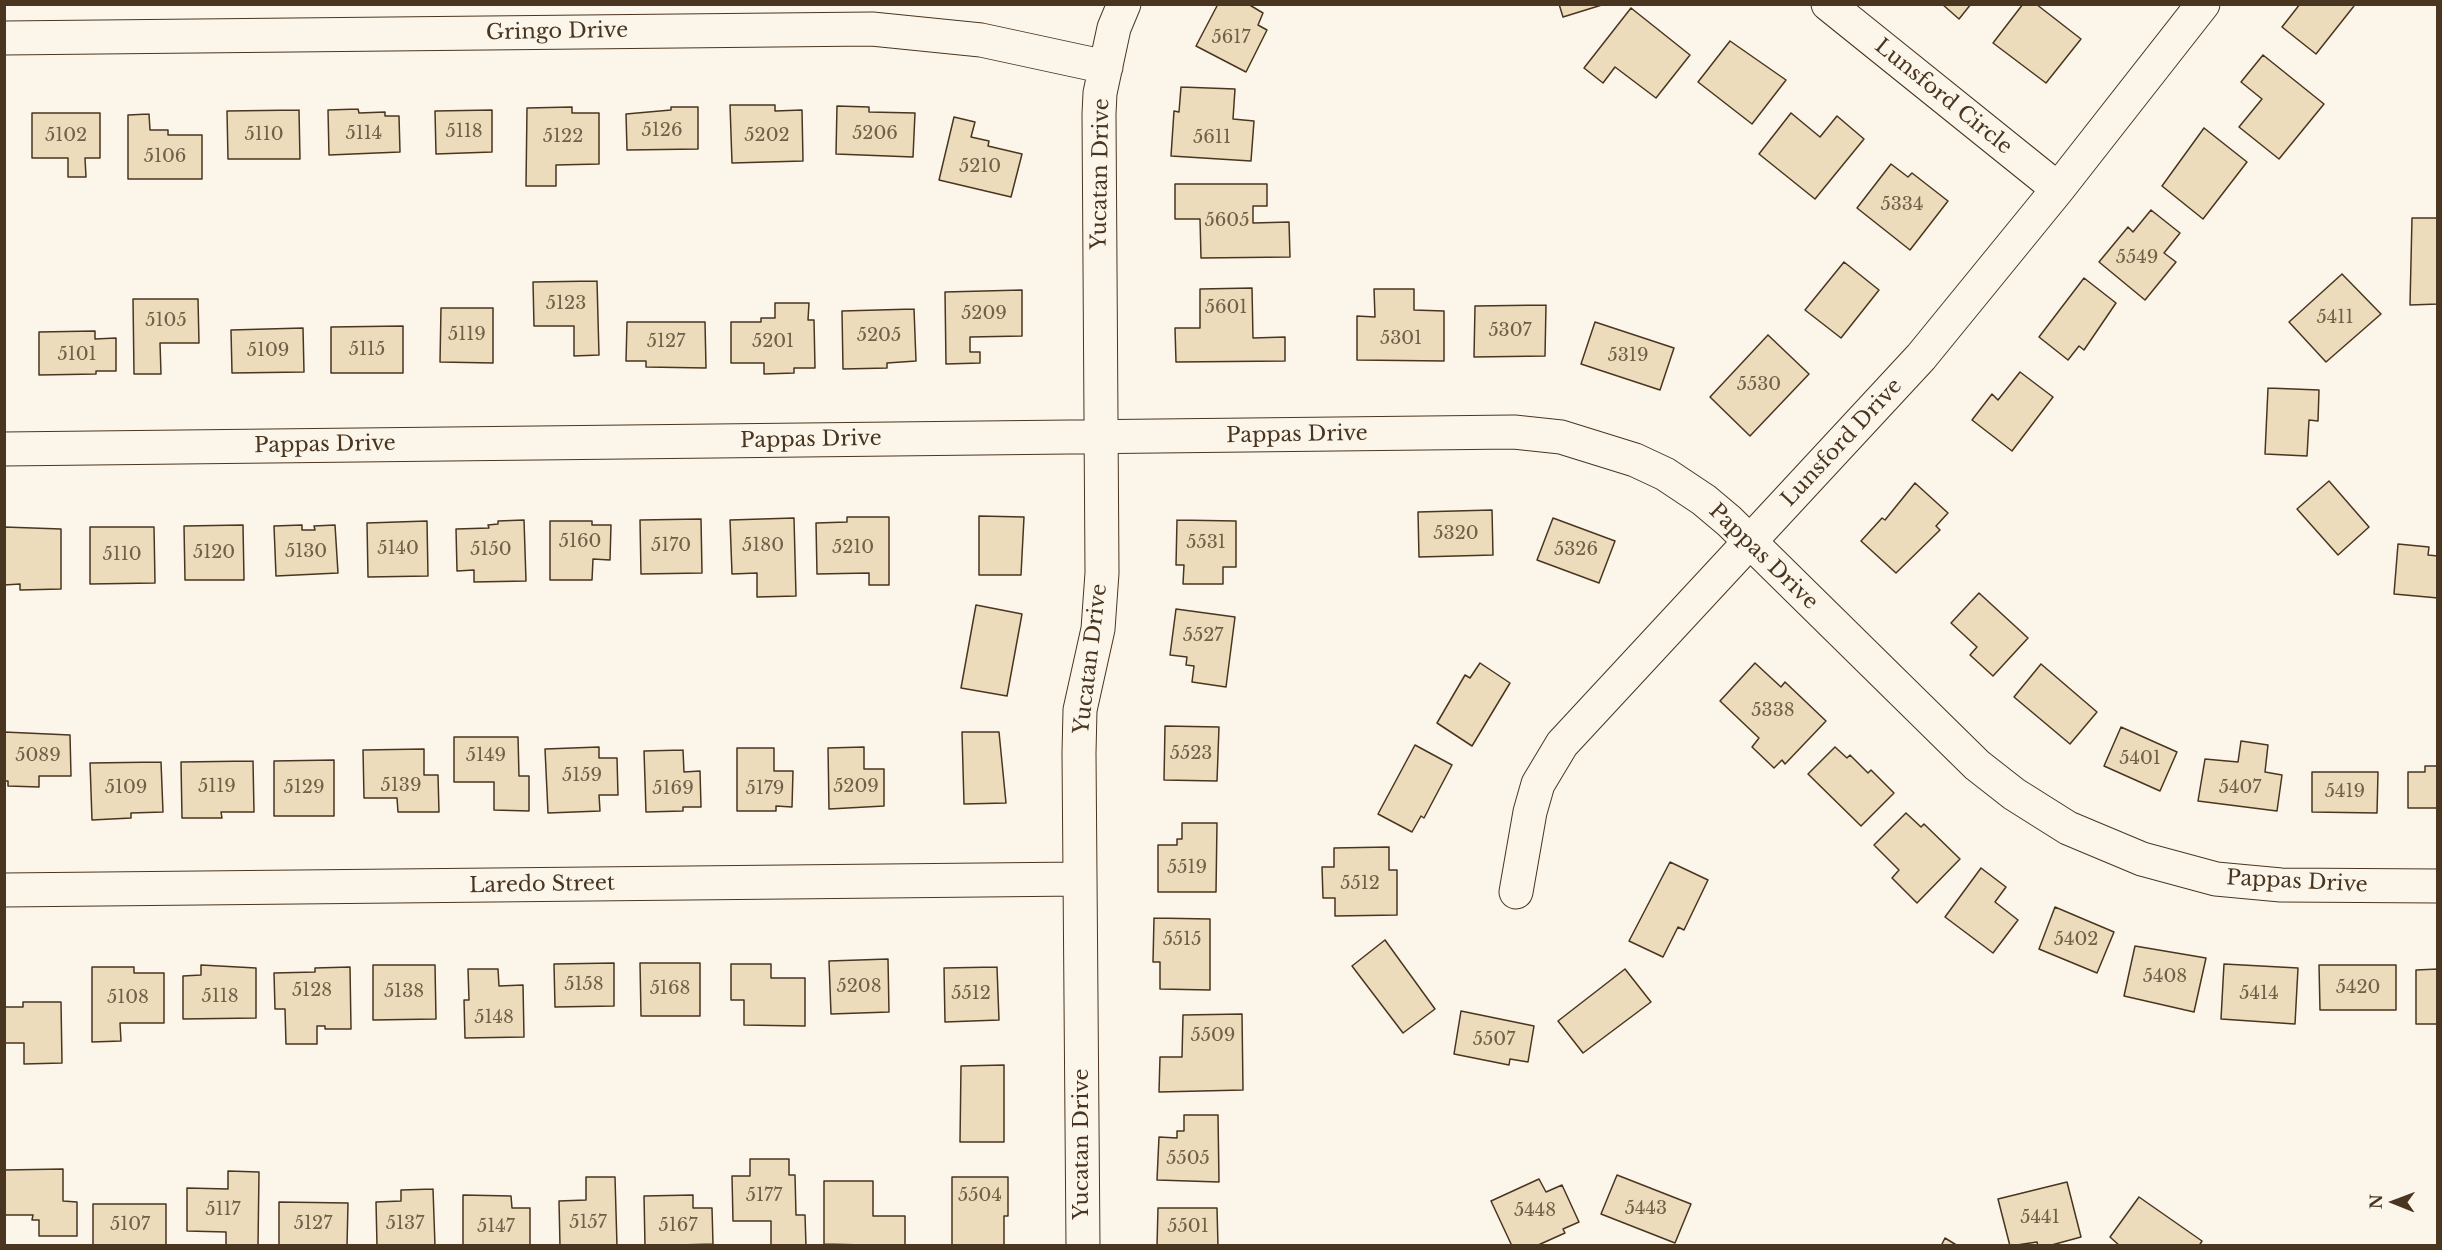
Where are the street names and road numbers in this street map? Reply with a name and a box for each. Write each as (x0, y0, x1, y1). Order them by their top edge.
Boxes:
street label: Gringo Drive (486, 18, 628, 46)
street label: Lunsford Circle (1869, 34, 2017, 160)
street label: Yucatan Drive (1087, 98, 1115, 250)
street label: Lunsford Drive (1776, 374, 1908, 512)
street label: Pappas Drive (1226, 421, 1368, 449)
street label: Pappas Drive (740, 426, 882, 454)
street label: Pappas Drive (254, 431, 396, 459)
street label: Pappas Drive (1703, 499, 1823, 615)
street label: Yucatan Drive (1069, 582, 1113, 736)
street label: Pappas Drive (2226, 866, 2368, 898)
street label: Laredo Street (469, 871, 615, 899)
street label: Yucatan Drive (1069, 1068, 1095, 1220)

